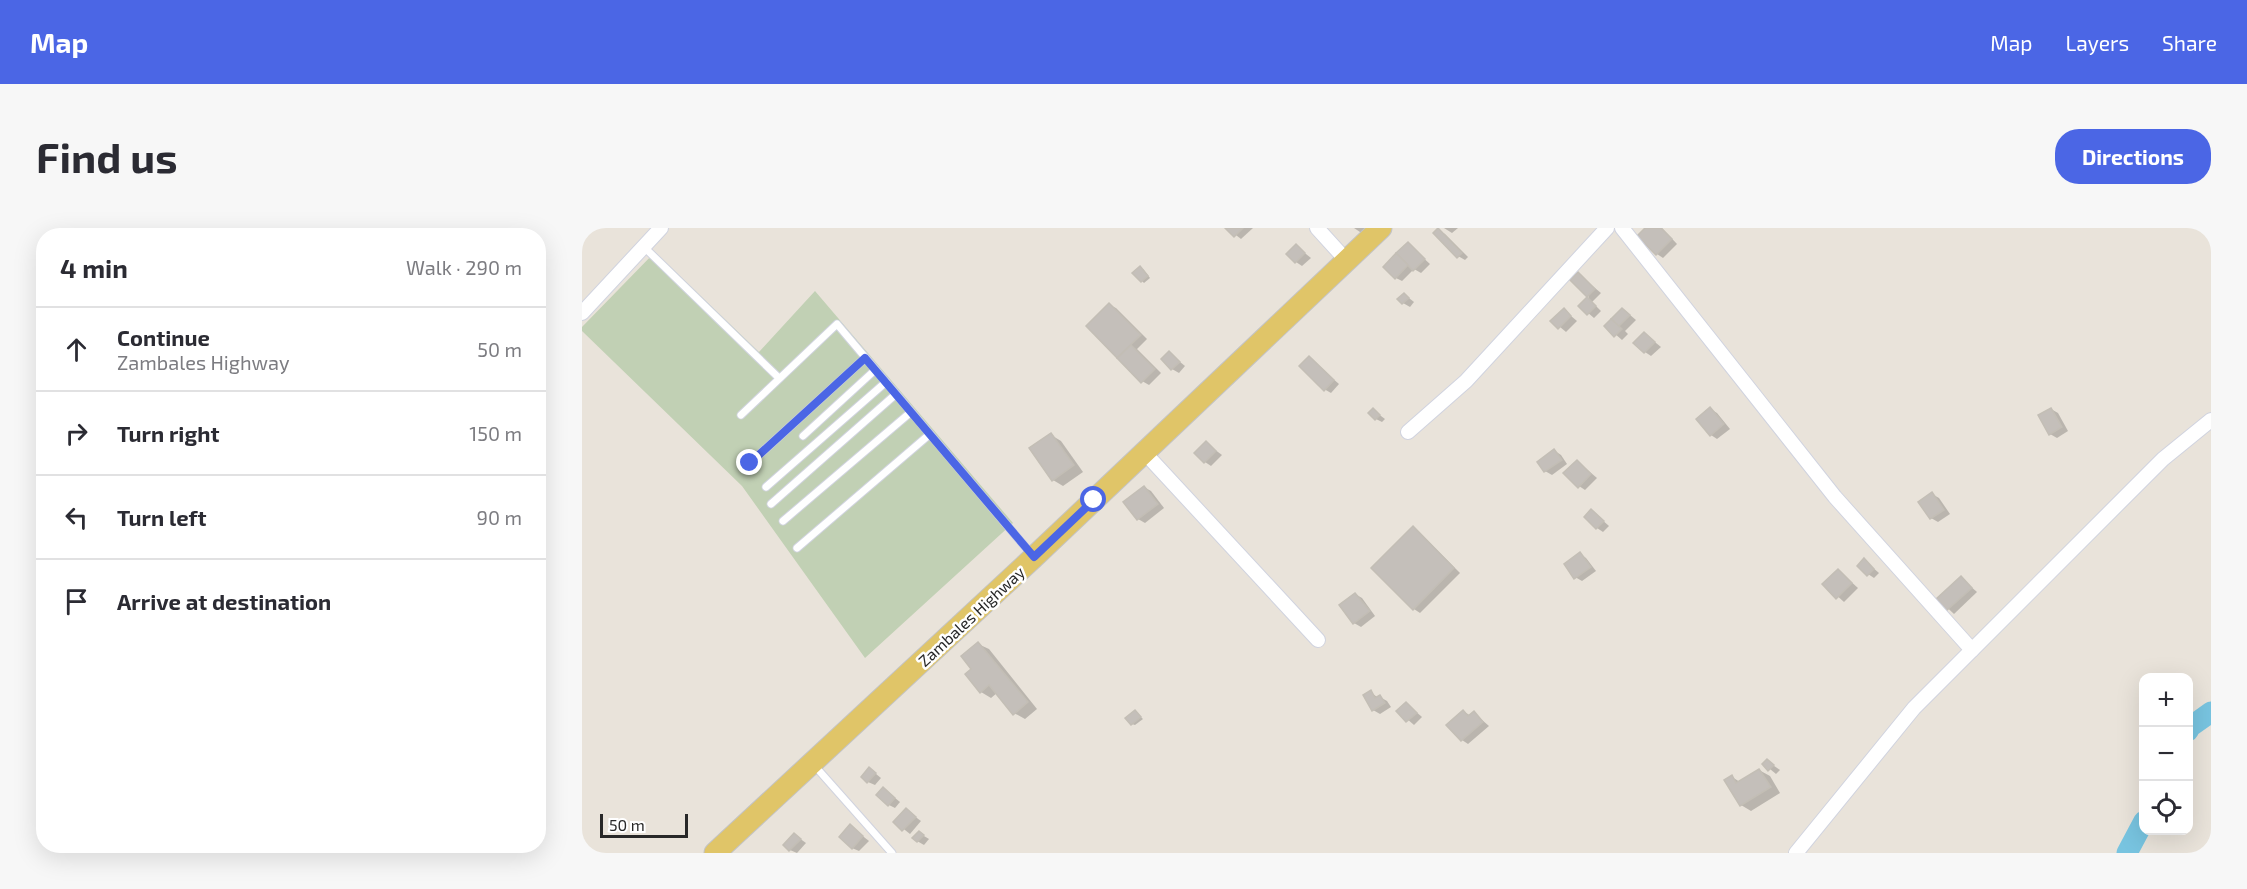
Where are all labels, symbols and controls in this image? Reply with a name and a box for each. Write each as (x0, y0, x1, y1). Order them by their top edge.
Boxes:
text: Map (30, 25, 88, 59)
text: Map (1990, 30, 2032, 55)
text: Layers (2065, 30, 2129, 55)
text: Share (2162, 30, 2217, 55)
button: Directions (2055, 129, 2211, 184)
text: Find us (36, 131, 178, 181)
text: 4 min (60, 252, 128, 283)
text: Walk · 290 m (406, 255, 522, 279)
text: Continue (117, 324, 210, 350)
icon: ahead (60, 333, 93, 366)
text: 50 m (477, 337, 522, 361)
text: Zambales Highway (117, 350, 290, 374)
icon: right (60, 417, 93, 450)
text: Turn right (117, 420, 219, 446)
text: 150 m (469, 421, 522, 445)
route end (736, 449, 762, 475)
route start (1080, 486, 1106, 512)
icon: left (60, 501, 93, 534)
text: Turn left (117, 504, 206, 530)
text: 90 m (477, 505, 522, 529)
street label: Zambales Highway (914, 562, 1028, 670)
icon: arrive (60, 585, 93, 618)
text: Arrive at destination (117, 588, 331, 614)
map controls (2139, 673, 2193, 835)
button: + (2139, 673, 2193, 727)
button: − (2139, 727, 2193, 781)
button: locate (2139, 781, 2193, 835)
scale bar (600, 811, 688, 838)
text: 50 m (609, 815, 645, 834)

